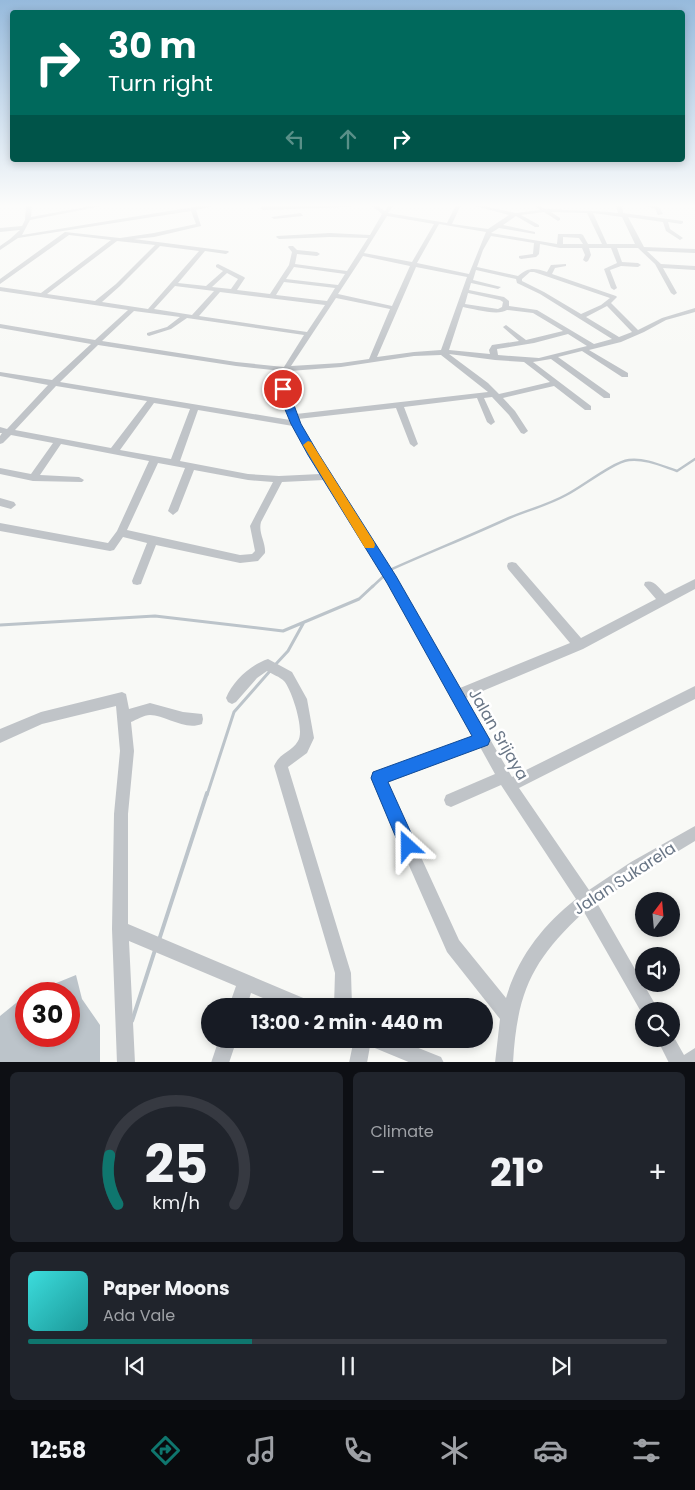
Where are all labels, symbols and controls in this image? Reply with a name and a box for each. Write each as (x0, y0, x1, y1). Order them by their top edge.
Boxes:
text: 30 m (108, 21, 196, 70)
icon: right (25, 30, 90, 95)
text: Turn right (108, 68, 213, 99)
icon: left (281, 125, 309, 153)
icon: ahead (334, 125, 362, 153)
icon: right (387, 125, 415, 153)
pin (262, 368, 304, 410)
icon: arrive (269, 375, 297, 403)
street label: Jalan Srijaya (463, 684, 534, 784)
position arrow (381, 819, 433, 871)
street label: Jalan Sukarela (569, 837, 680, 920)
north arrow (635, 892, 680, 938)
map controls (635, 892, 680, 1047)
button: sound (635, 947, 680, 992)
speed limit sign: 30 (15, 982, 80, 1047)
button: search (635, 1002, 680, 1047)
text: 13:00 · 2 min · 440 m (251, 1009, 443, 1036)
text: Climate (371, 1120, 434, 1143)
text: 25 (145, 1128, 208, 1201)
text: 21° (490, 1146, 544, 1199)
text: − (371, 1153, 386, 1192)
text: + (648, 1153, 667, 1192)
text: km/h (152, 1190, 200, 1215)
text: Paper Moons (103, 1275, 230, 1302)
text: Ada Vale (103, 1304, 175, 1327)
icon: previous (121, 1352, 149, 1380)
icon: pause (334, 1352, 362, 1380)
icon: next (547, 1352, 575, 1380)
icon: directions (148, 1433, 183, 1468)
icon: music (244, 1433, 279, 1468)
icon: phone (340, 1433, 375, 1468)
icon: climate (437, 1433, 472, 1468)
icon: car (533, 1433, 568, 1468)
icon: filters (629, 1433, 664, 1468)
text: 12:58 (31, 1435, 86, 1466)

